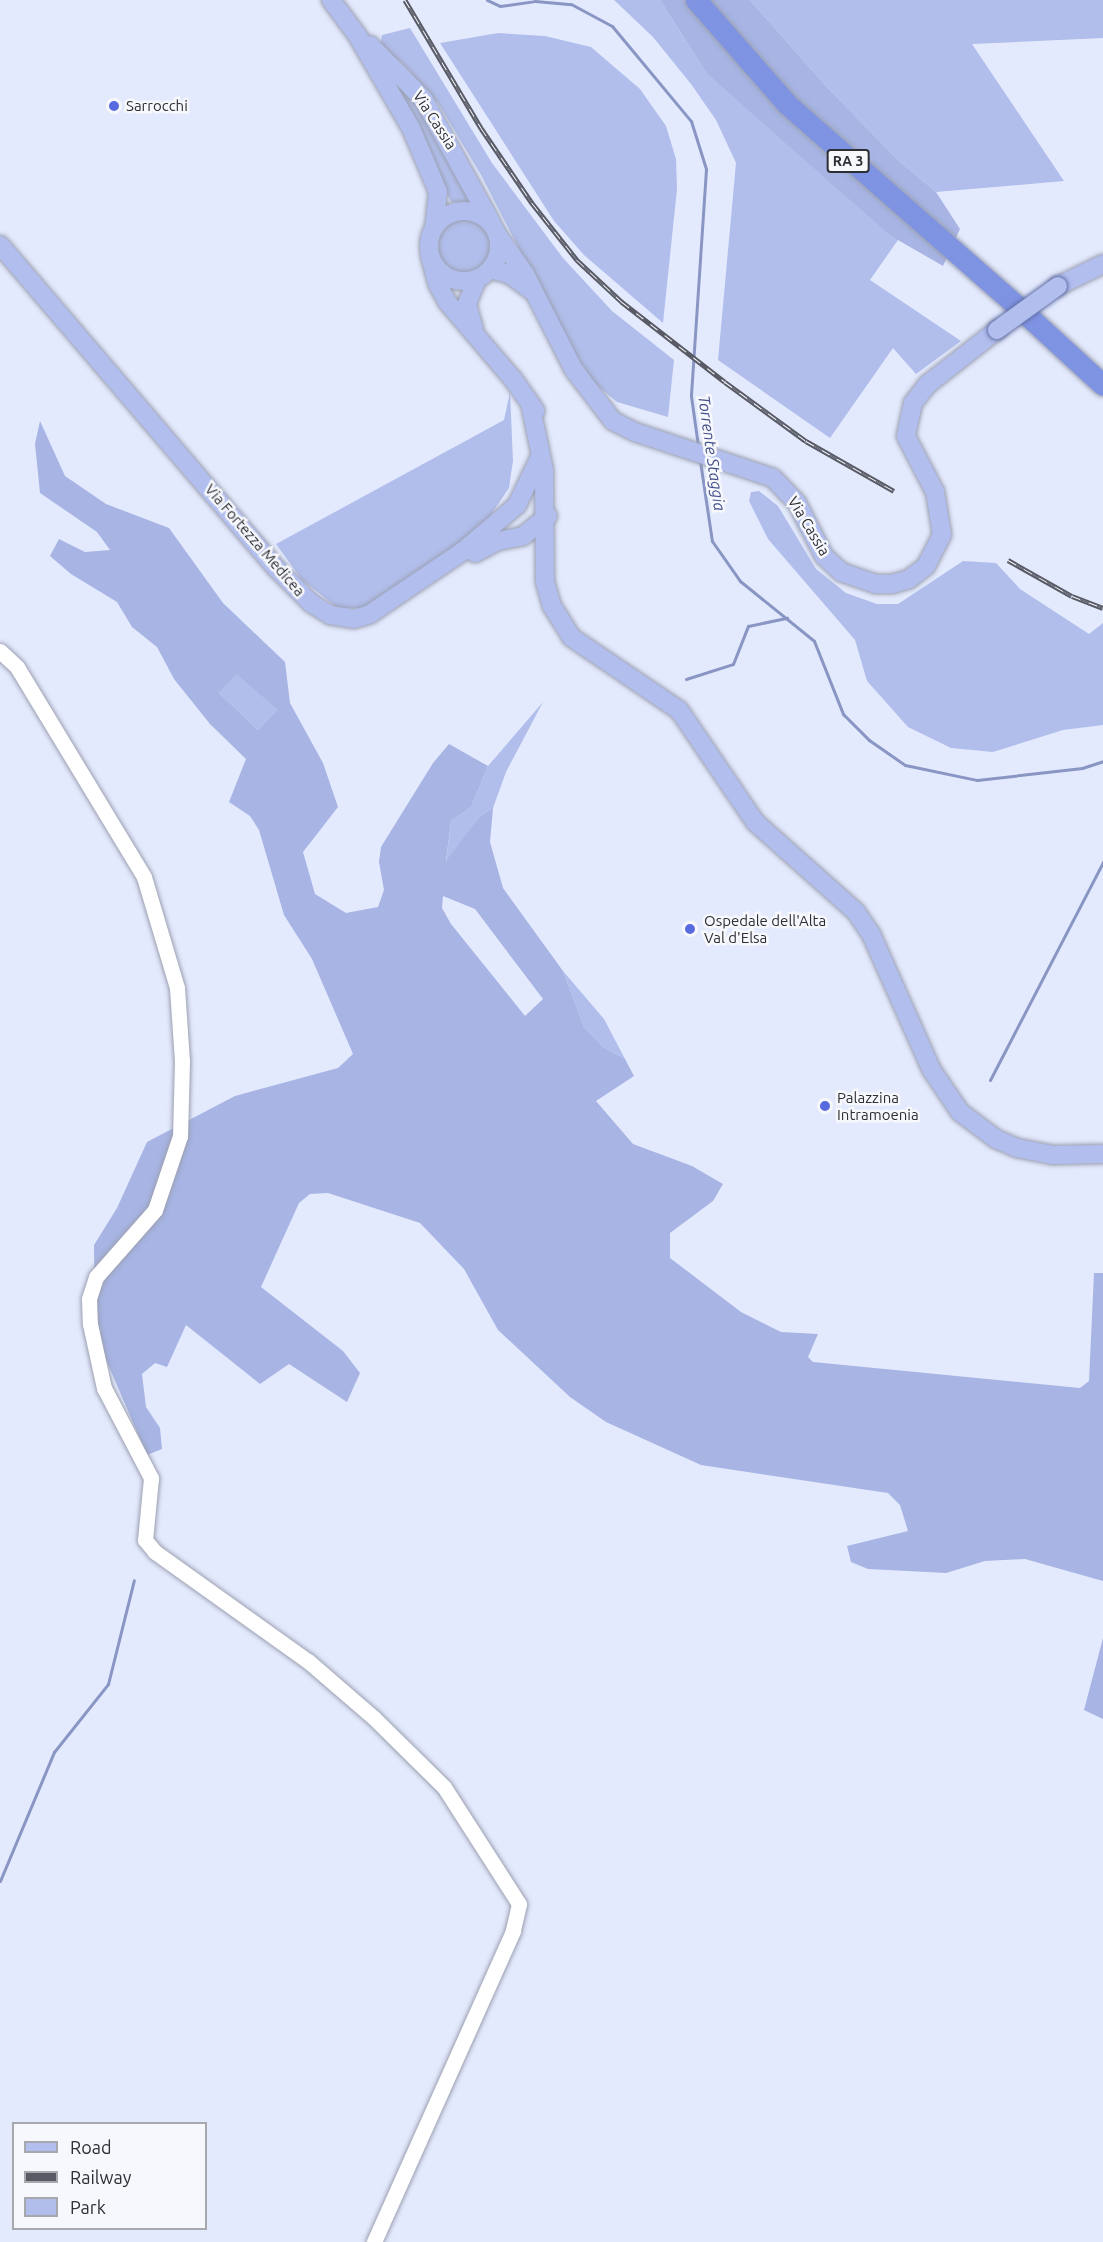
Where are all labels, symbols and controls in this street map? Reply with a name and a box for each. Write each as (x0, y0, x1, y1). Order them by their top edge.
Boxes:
street label: Via Cassia (409, 87, 461, 153)
place label: Sarrocchi (126, 97, 188, 115)
marker: Sarrocchi (107, 99, 121, 113)
road number: RA 3 (826, 150, 870, 172)
water label: Torrente Staggia (694, 394, 730, 512)
street label: Via Fortezza Medicea (201, 480, 309, 600)
street label: Via Cassia (784, 493, 834, 559)
place label: Ospedale dell'Alta Val d'Elsa (704, 911, 826, 946)
marker: Ospedale dell'Alta Val d'Elsa (681, 920, 699, 938)
place label: Palazzina Intramoenia (837, 1088, 919, 1123)
marker: Palazzina Intramoenia (818, 1099, 832, 1113)
legend (12, 2122, 207, 2230)
text: Road (70, 2137, 112, 2157)
text: Railway (70, 2167, 131, 2187)
text: Park (70, 2197, 106, 2217)

